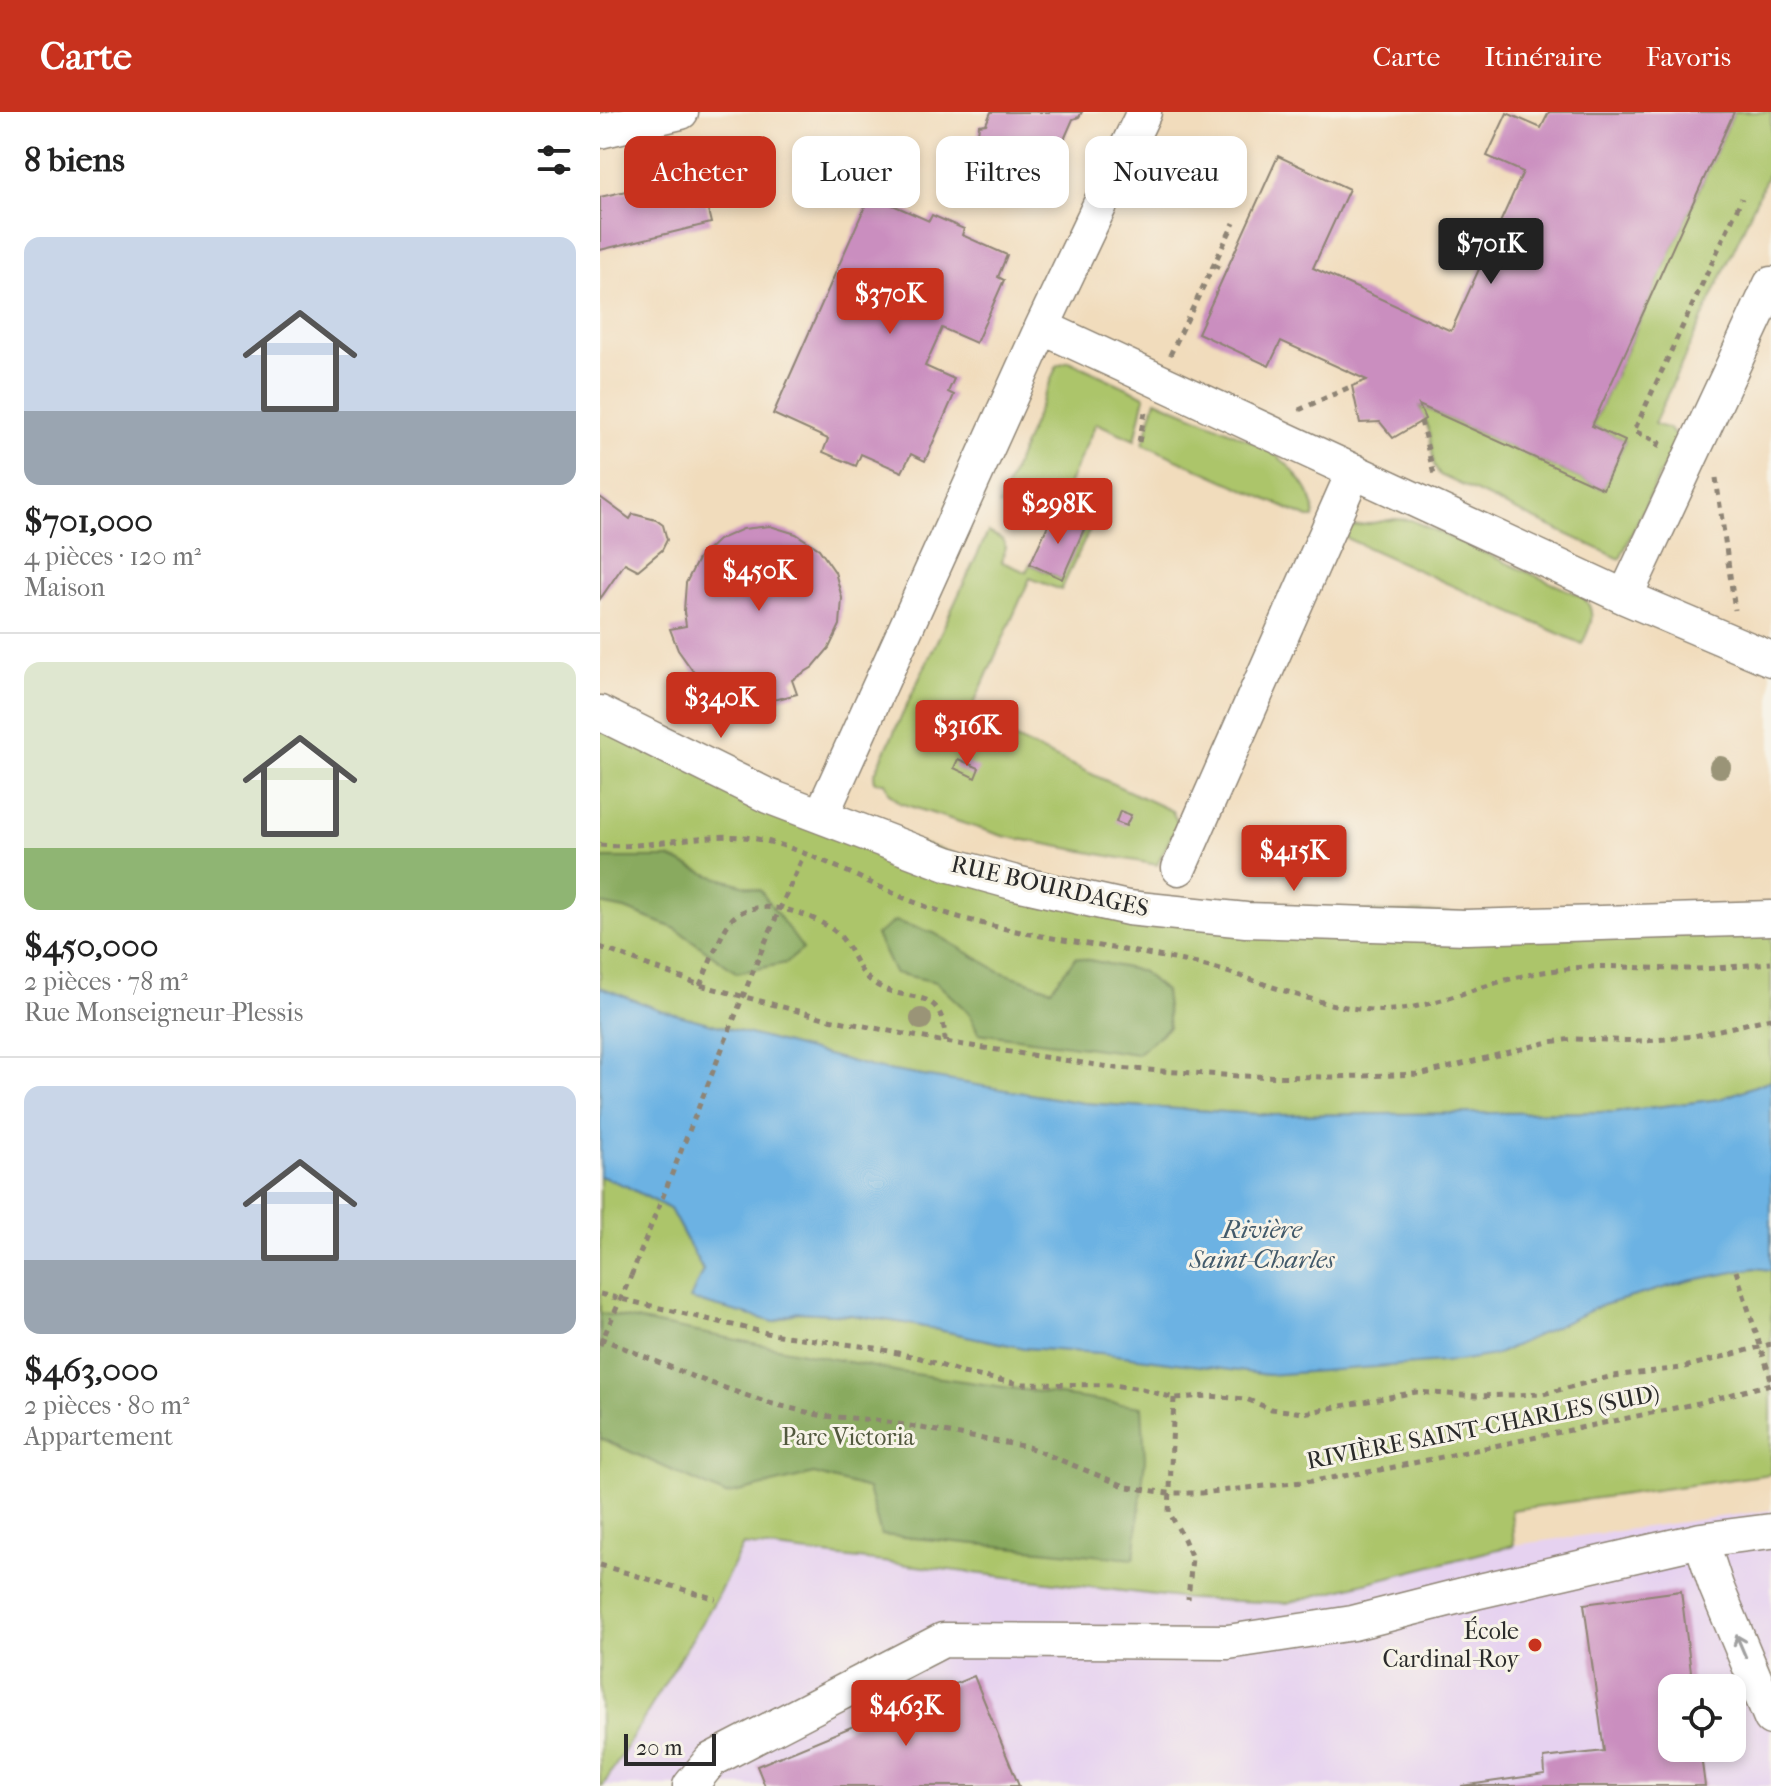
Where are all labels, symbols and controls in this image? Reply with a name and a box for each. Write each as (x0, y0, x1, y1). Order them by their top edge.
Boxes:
text: Carte (40, 34, 132, 79)
text: Carte (1373, 40, 1440, 73)
text: Itinéraire (1484, 40, 1602, 73)
text: Favoris (1646, 40, 1731, 73)
chip: Acheter (624, 136, 776, 208)
chip: Louer (792, 136, 920, 208)
chip: Filtres (936, 136, 1069, 208)
chip: Nouveau (1085, 136, 1247, 208)
icon: filters (532, 138, 576, 182)
text: 8 biens (24, 140, 125, 180)
pin: $701K (1435, 218, 1547, 286)
text: $701K (1456, 228, 1526, 259)
pin: $370K (834, 268, 946, 336)
text: $370K (855, 278, 925, 309)
icon: home (228, 289, 372, 433)
pin: $298K (1002, 478, 1114, 546)
text: $298K (1021, 488, 1095, 519)
text: $701,000 (24, 501, 153, 541)
text: 4 pièces · 120 m² (24, 541, 201, 572)
pin: $450K (703, 545, 815, 613)
text: $450K (722, 555, 796, 586)
text: Maison (24, 572, 105, 603)
pin: $340K (665, 672, 777, 740)
text: $340K (684, 682, 758, 713)
pin: $316K (911, 700, 1023, 768)
text: $316K (933, 710, 1001, 741)
icon: home (228, 714, 372, 858)
pin: $415K (1238, 825, 1350, 893)
text: $415K (1260, 835, 1328, 866)
street label: RUE BOURDAGES (948, 850, 1152, 922)
text: $450,000 (24, 926, 159, 966)
text: 2 pièces · 78 m² (24, 966, 188, 997)
text: Rue Monseigneur-Plessis (24, 997, 303, 1028)
icon: home (228, 1138, 372, 1282)
water label: Rivière Saint-Charles (1189, 1214, 1335, 1275)
text: $463,000 (24, 1350, 158, 1390)
street label: RIVIÈRE SAINT-CHARLES (SUD) (1304, 1378, 1662, 1475)
text: 2 pièces · 80 m² (24, 1390, 190, 1421)
text: Appartement (24, 1421, 173, 1452)
park label: Parc Victoria (781, 1423, 916, 1451)
place label: École Cardinal-Roy (1382, 1616, 1520, 1673)
one-way arrow (1733, 1634, 1747, 1659)
marker: École Cardinal-Roy (1526, 1636, 1544, 1654)
map controls (1658, 1674, 1746, 1762)
button: locate (1658, 1674, 1746, 1762)
pin: $463K (850, 1680, 962, 1748)
text: $463K (869, 1690, 943, 1721)
scale bar (624, 1730, 716, 1766)
text: 20 m (636, 1735, 682, 1761)

